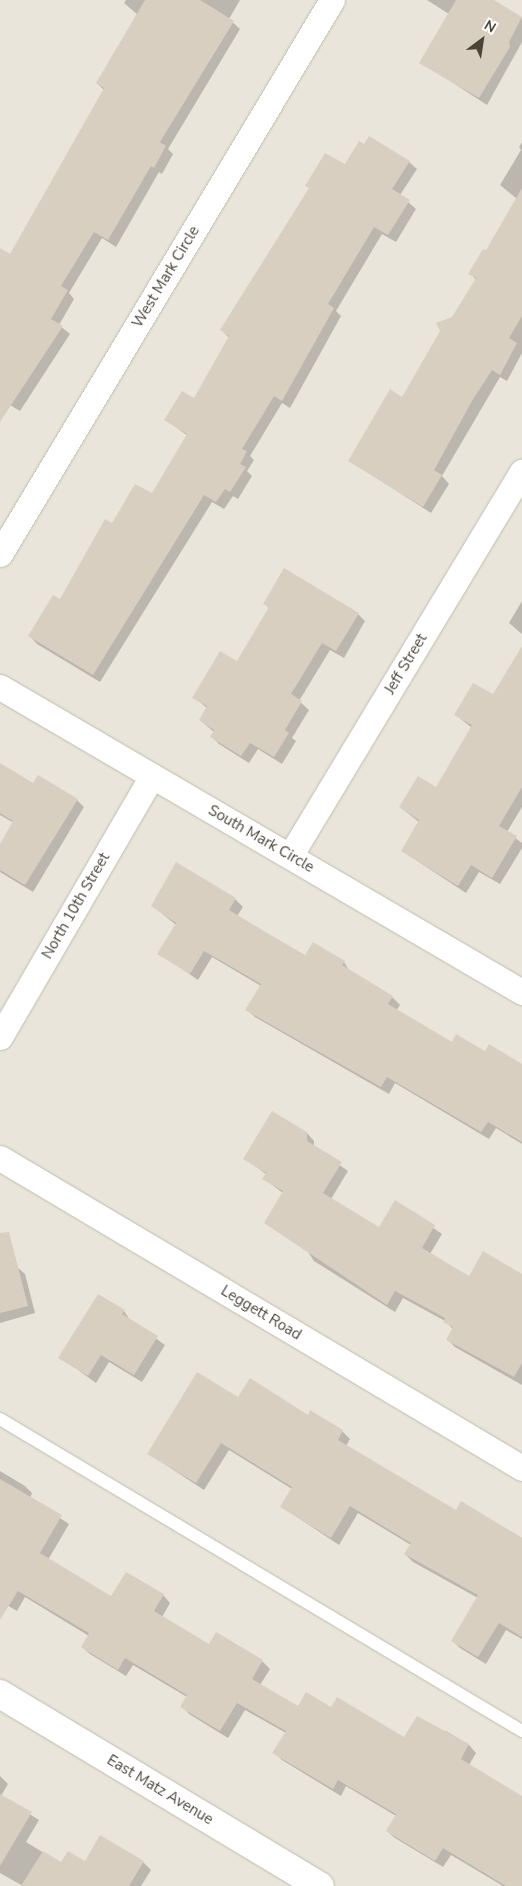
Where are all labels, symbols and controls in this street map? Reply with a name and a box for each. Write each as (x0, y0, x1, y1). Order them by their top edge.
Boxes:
north arrow (457, 15, 507, 65)
text: N (481, 16, 499, 38)
street label: West Mark Circle (129, 223, 203, 331)
street label: Jeff Street (381, 630, 431, 698)
street label: South Mark Circle (205, 801, 317, 877)
street label: North 10th Street (38, 850, 114, 962)
street label: Leggett Road (218, 1282, 304, 1344)
street label: East Matz Avenue (104, 1751, 216, 1829)

